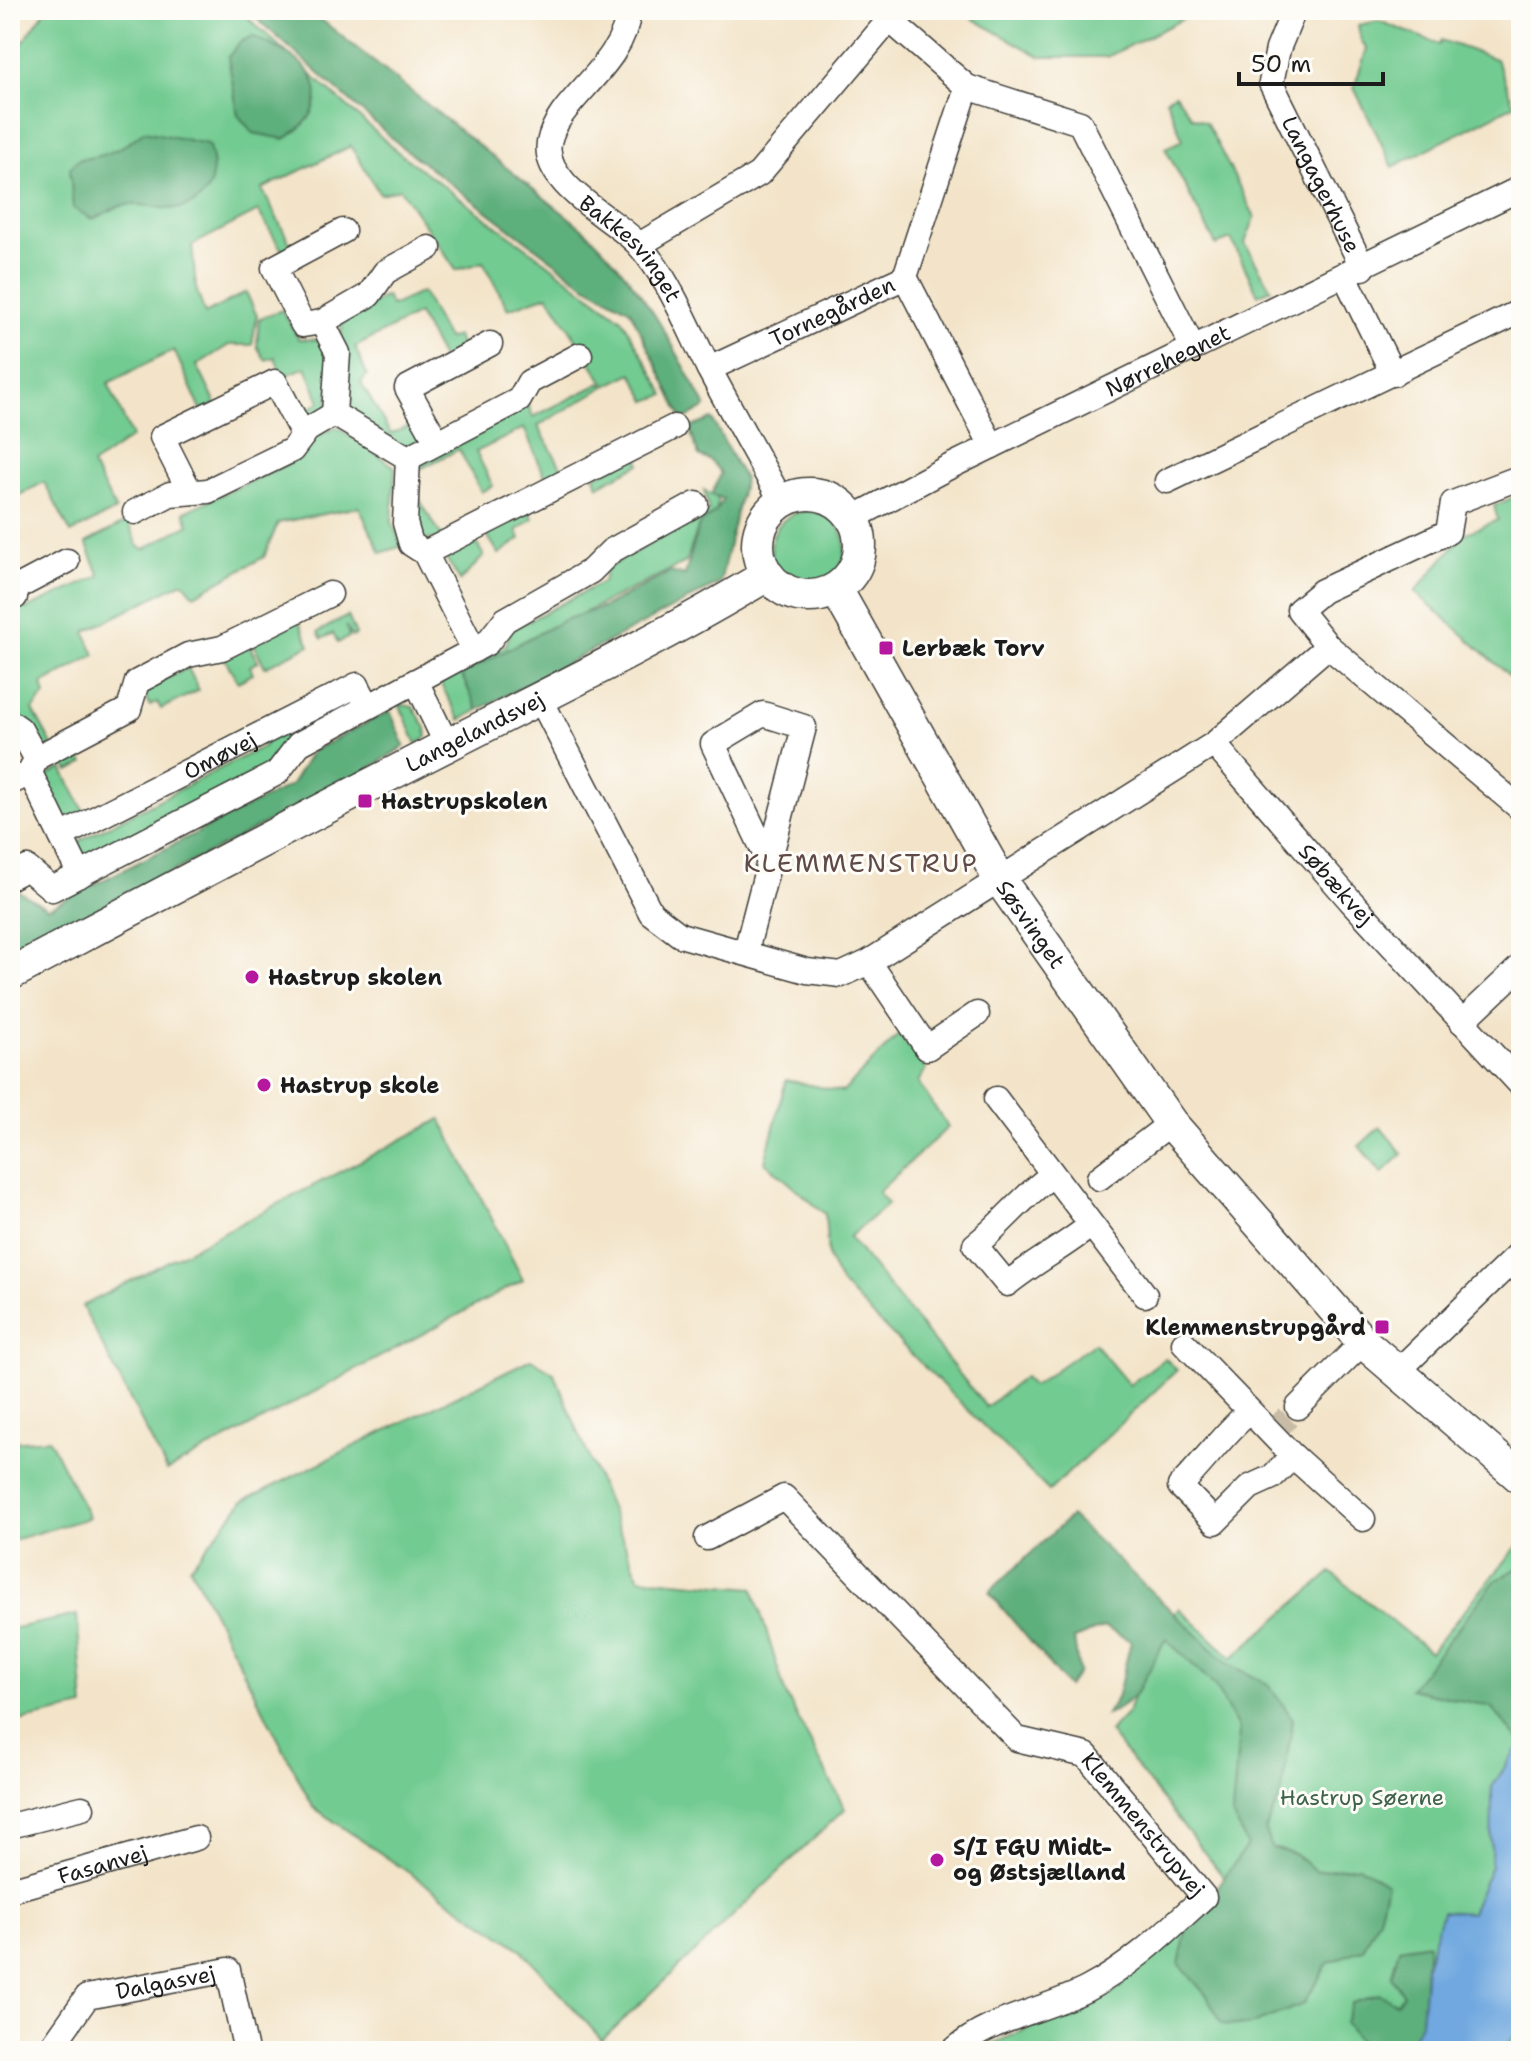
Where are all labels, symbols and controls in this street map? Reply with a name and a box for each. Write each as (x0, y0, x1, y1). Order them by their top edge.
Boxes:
scale bar (1239, 36, 1383, 86)
text: 50 m (1251, 48, 1311, 80)
street label: Langagerhuse (1275, 111, 1368, 258)
street label: Bakkesvinget (573, 188, 688, 307)
street label: Tornegården (765, 269, 899, 353)
street label: Nørrehegnet (1100, 318, 1235, 403)
place label: Lerbæk Torv (902, 634, 1045, 663)
marker: Lerbæk Torv (877, 639, 895, 657)
street label: Langelandsvej (400, 684, 549, 779)
street label: Omøvej (178, 724, 261, 786)
place label: Hastrupskolen (381, 787, 548, 816)
marker: Hastrupskolen (356, 792, 374, 810)
street label: Søbækvej (1292, 837, 1380, 931)
district label: KLEMMENSTRUP (743, 845, 979, 880)
street label: Søsvinget (990, 874, 1072, 974)
place label: Hastrup skolen (268, 963, 442, 992)
marker: Hastrup skolen (243, 968, 261, 986)
place label: Hastrup skole (280, 1071, 440, 1100)
marker: Hastrup skole (255, 1076, 273, 1094)
place label: Klemmenstrupgård (1145, 1313, 1366, 1342)
marker: Klemmenstrupgård (1373, 1318, 1391, 1336)
street label: Klemmenstrupvej (1075, 1746, 1212, 1903)
park label: Hastrup Søerne (1280, 1783, 1444, 1812)
place label: S/I FGU Midt- og Østsjælland (953, 1833, 1126, 1887)
street label: Fasanvej (54, 1838, 151, 1890)
marker: S/I FGU Midt- og Østsjælland (928, 1851, 946, 1869)
street label: Dalgasvej (113, 1958, 218, 2006)

